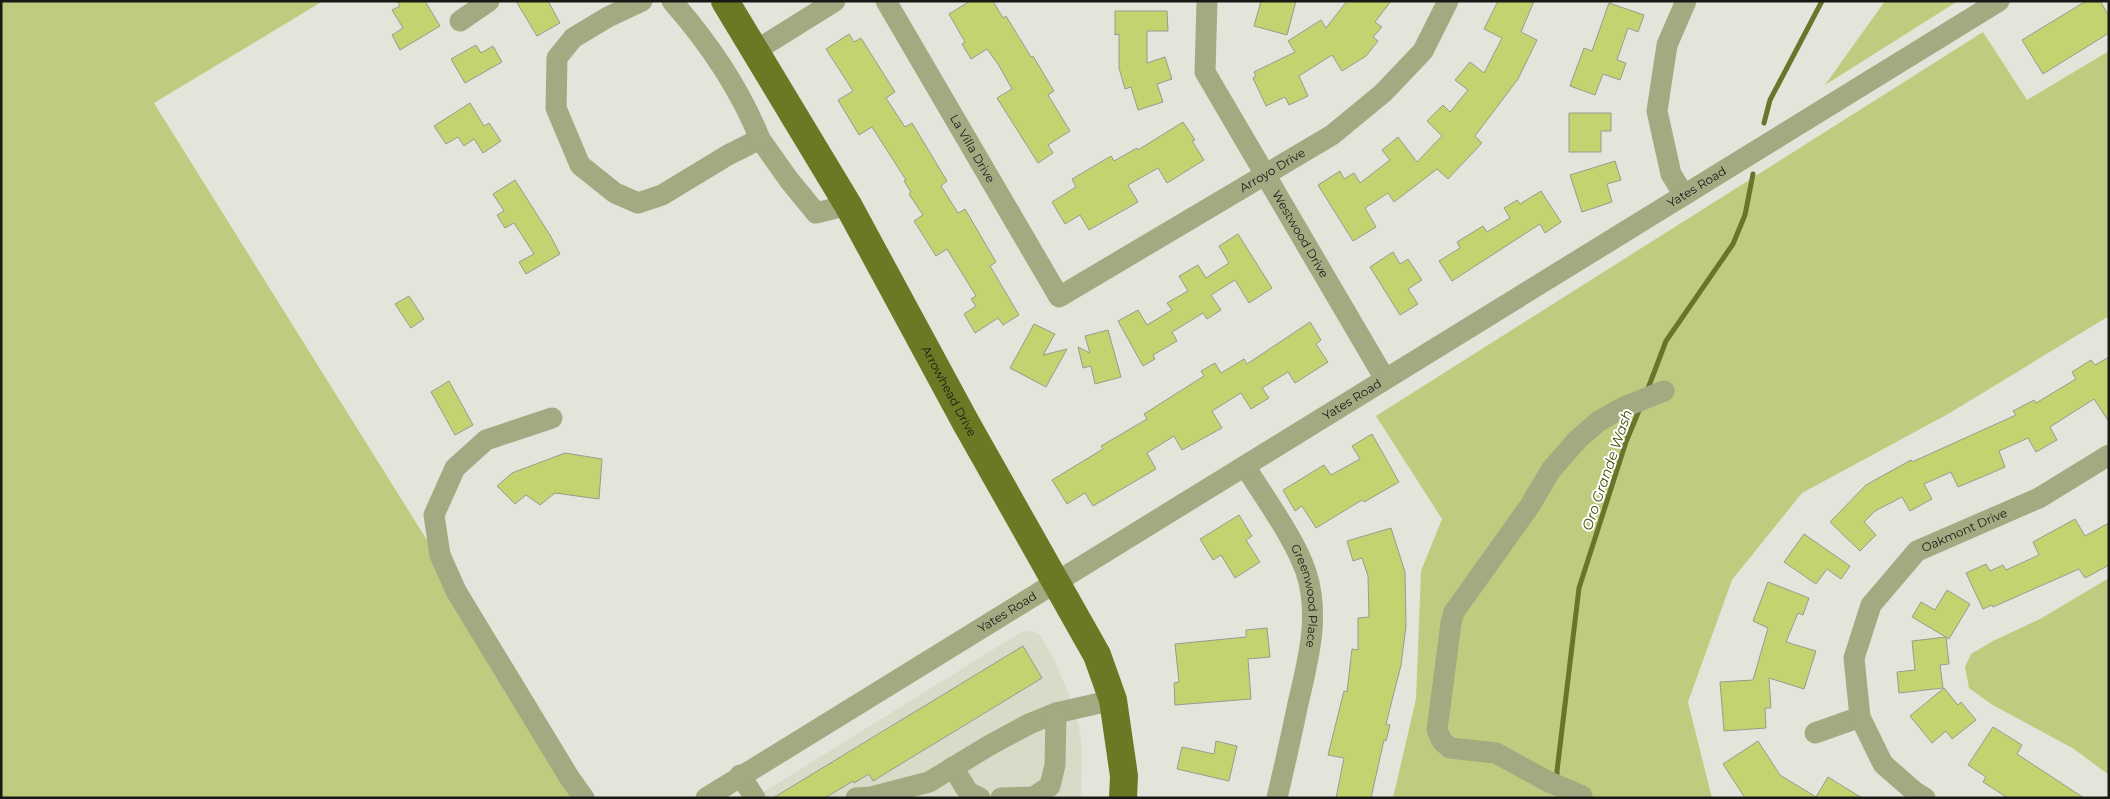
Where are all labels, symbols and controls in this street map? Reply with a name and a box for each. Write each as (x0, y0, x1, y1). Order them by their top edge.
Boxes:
street label: La Villa Drive (947, 111, 999, 185)
street label: Arroyo Drive (1237, 145, 1308, 195)
street label: Yates Road (1664, 163, 1729, 211)
street label: Westwood Drive (1269, 188, 1332, 280)
street label: Arrowhead Drive (919, 343, 980, 439)
street label: Yates Road (1320, 376, 1384, 423)
water label: Oro Grande Wash (1578, 407, 1636, 533)
street label: Oakmont Drive (1919, 505, 2009, 555)
street label: Greenwood Place (1288, 541, 1321, 649)
street label: Yates Road (975, 588, 1039, 636)

